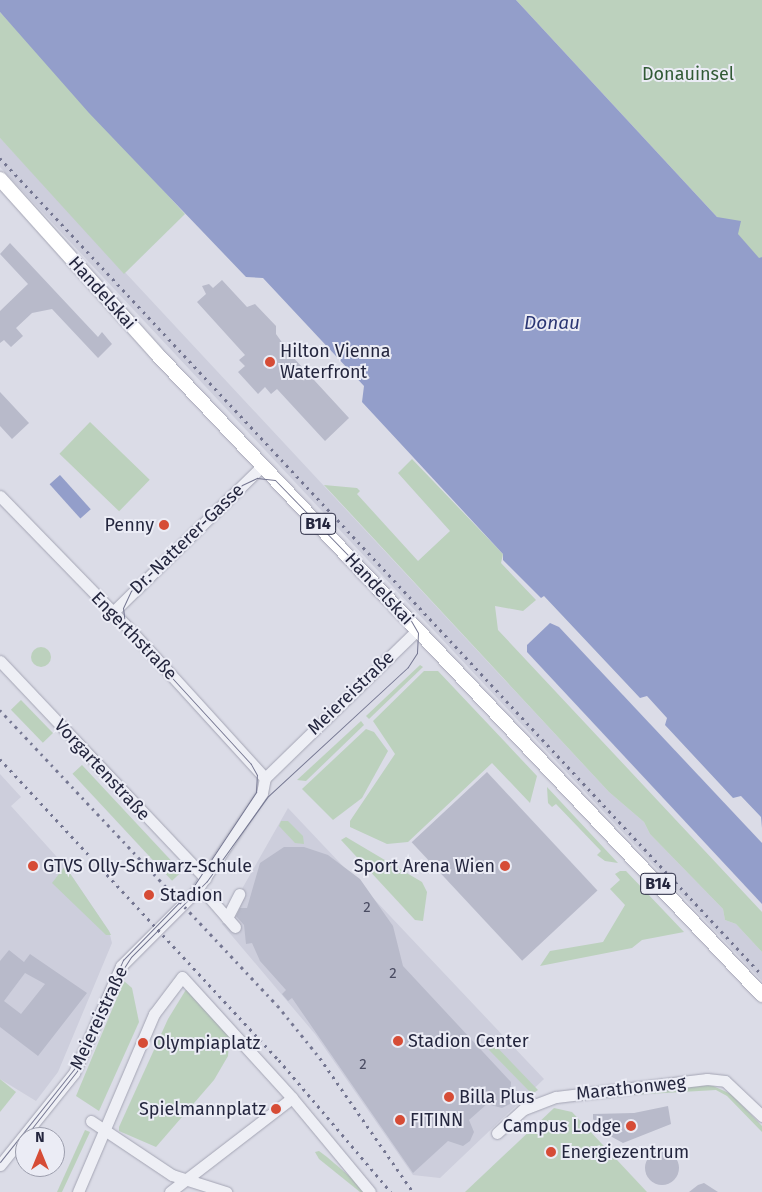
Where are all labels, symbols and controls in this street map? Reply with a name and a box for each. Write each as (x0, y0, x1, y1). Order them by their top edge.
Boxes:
park label: Donauinsel (642, 63, 734, 85)
street label: Handelskai (64, 252, 140, 334)
water label: Donau (524, 312, 580, 334)
place label: Hilton Vienna Waterfront (280, 341, 390, 384)
marker: Hilton Vienna Waterfront (264, 356, 276, 368)
street label: Dr.-Natterer-Gasse (126, 479, 248, 599)
road number: B14 (299, 510, 337, 538)
place label: Penny (104, 514, 154, 536)
marker: Penny (158, 519, 170, 531)
street label: Handelskai (340, 548, 418, 630)
street label: Engerthstraße (87, 587, 181, 685)
street label: Meiereistraße (303, 647, 399, 739)
street label: Vorgartenstraße (50, 715, 154, 825)
place label: GTVS Olly-Schwarz-Schule (43, 855, 252, 877)
place label: Sport Arena Wien (354, 855, 495, 877)
marker: GTVS Olly-Schwarz-Schule (27, 860, 39, 872)
marker: Sport Arena Wien (499, 860, 511, 872)
road number: B14 (639, 871, 677, 898)
place label: Stadion (160, 884, 223, 906)
marker: Stadion (142, 888, 156, 902)
house number: 2 (363, 899, 371, 917)
street label: Meiereistraße (66, 963, 132, 1073)
house number: 2 (389, 965, 397, 983)
place label: Stadion Center (408, 1030, 529, 1052)
place label: Olympiaplatz (153, 1032, 260, 1054)
marker: Stadion Center (392, 1035, 404, 1047)
marker: Olympiaplatz (137, 1037, 149, 1049)
house number: 2 (359, 1056, 367, 1074)
street label: Marathonweg (575, 1072, 687, 1104)
place label: Billa Plus (459, 1086, 534, 1108)
marker: Billa Plus (443, 1091, 455, 1103)
place label: Spielmannplatz (139, 1098, 266, 1120)
marker: Spielmannplatz (270, 1103, 282, 1115)
place label: FITINN (410, 1109, 463, 1131)
marker: FITINN (394, 1114, 406, 1126)
place label: Campus Lodge (503, 1115, 621, 1137)
marker: Campus Lodge (625, 1120, 637, 1132)
north arrow (15, 1127, 65, 1177)
text: N (35, 1129, 45, 1146)
place label: Energiezentrum (561, 1141, 689, 1163)
marker: Energiezentrum (545, 1146, 557, 1158)

